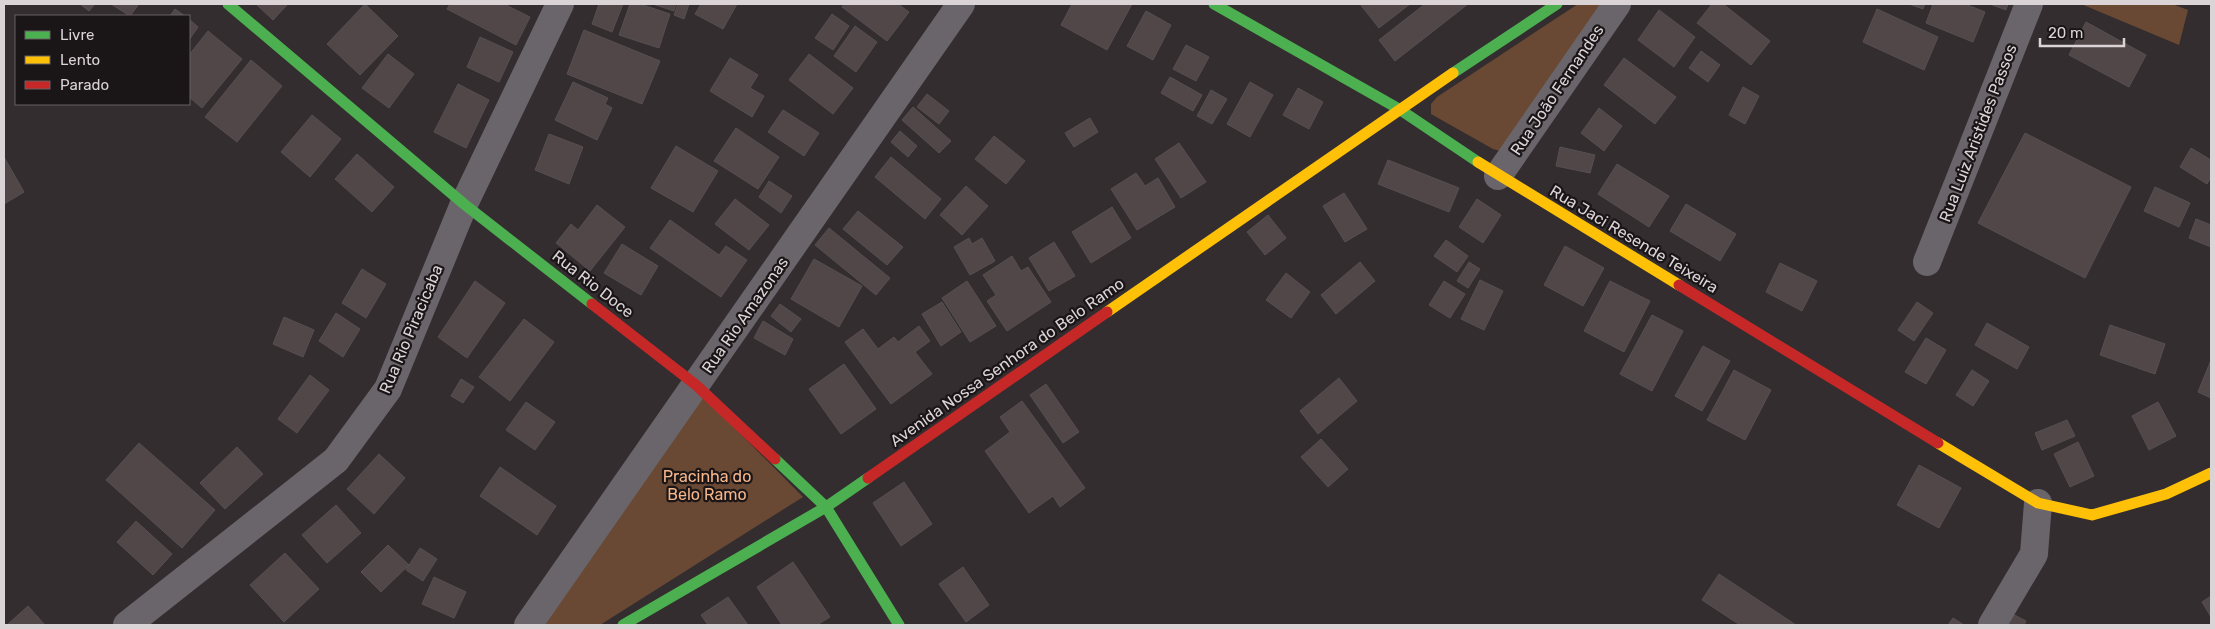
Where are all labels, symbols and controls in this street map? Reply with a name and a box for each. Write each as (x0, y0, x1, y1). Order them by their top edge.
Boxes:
legend (15, 15, 190, 105)
scale bar (2040, 15, 2124, 47)
street label: Rua João Fernandes (1506, 21, 1608, 159)
text: 20 m (2048, 24, 2083, 42)
text: Livre (60, 26, 94, 44)
street label: Rua Luiz Aristides Passos (1935, 41, 2021, 225)
text: Lento (60, 51, 100, 69)
text: Parado (60, 76, 109, 94)
street label: Rua Jaci Resende Teixeira (1546, 181, 1722, 297)
street label: Rua Rio Doce (548, 246, 638, 322)
street label: Rua Rio Amazonas (698, 253, 792, 377)
street label: Rua Rio Piracicaba (375, 262, 447, 396)
street label: Avenida Nossa Senhora do Belo Ramo (886, 274, 1128, 450)
park label: Pracinha do Belo Ramo (663, 467, 751, 504)

